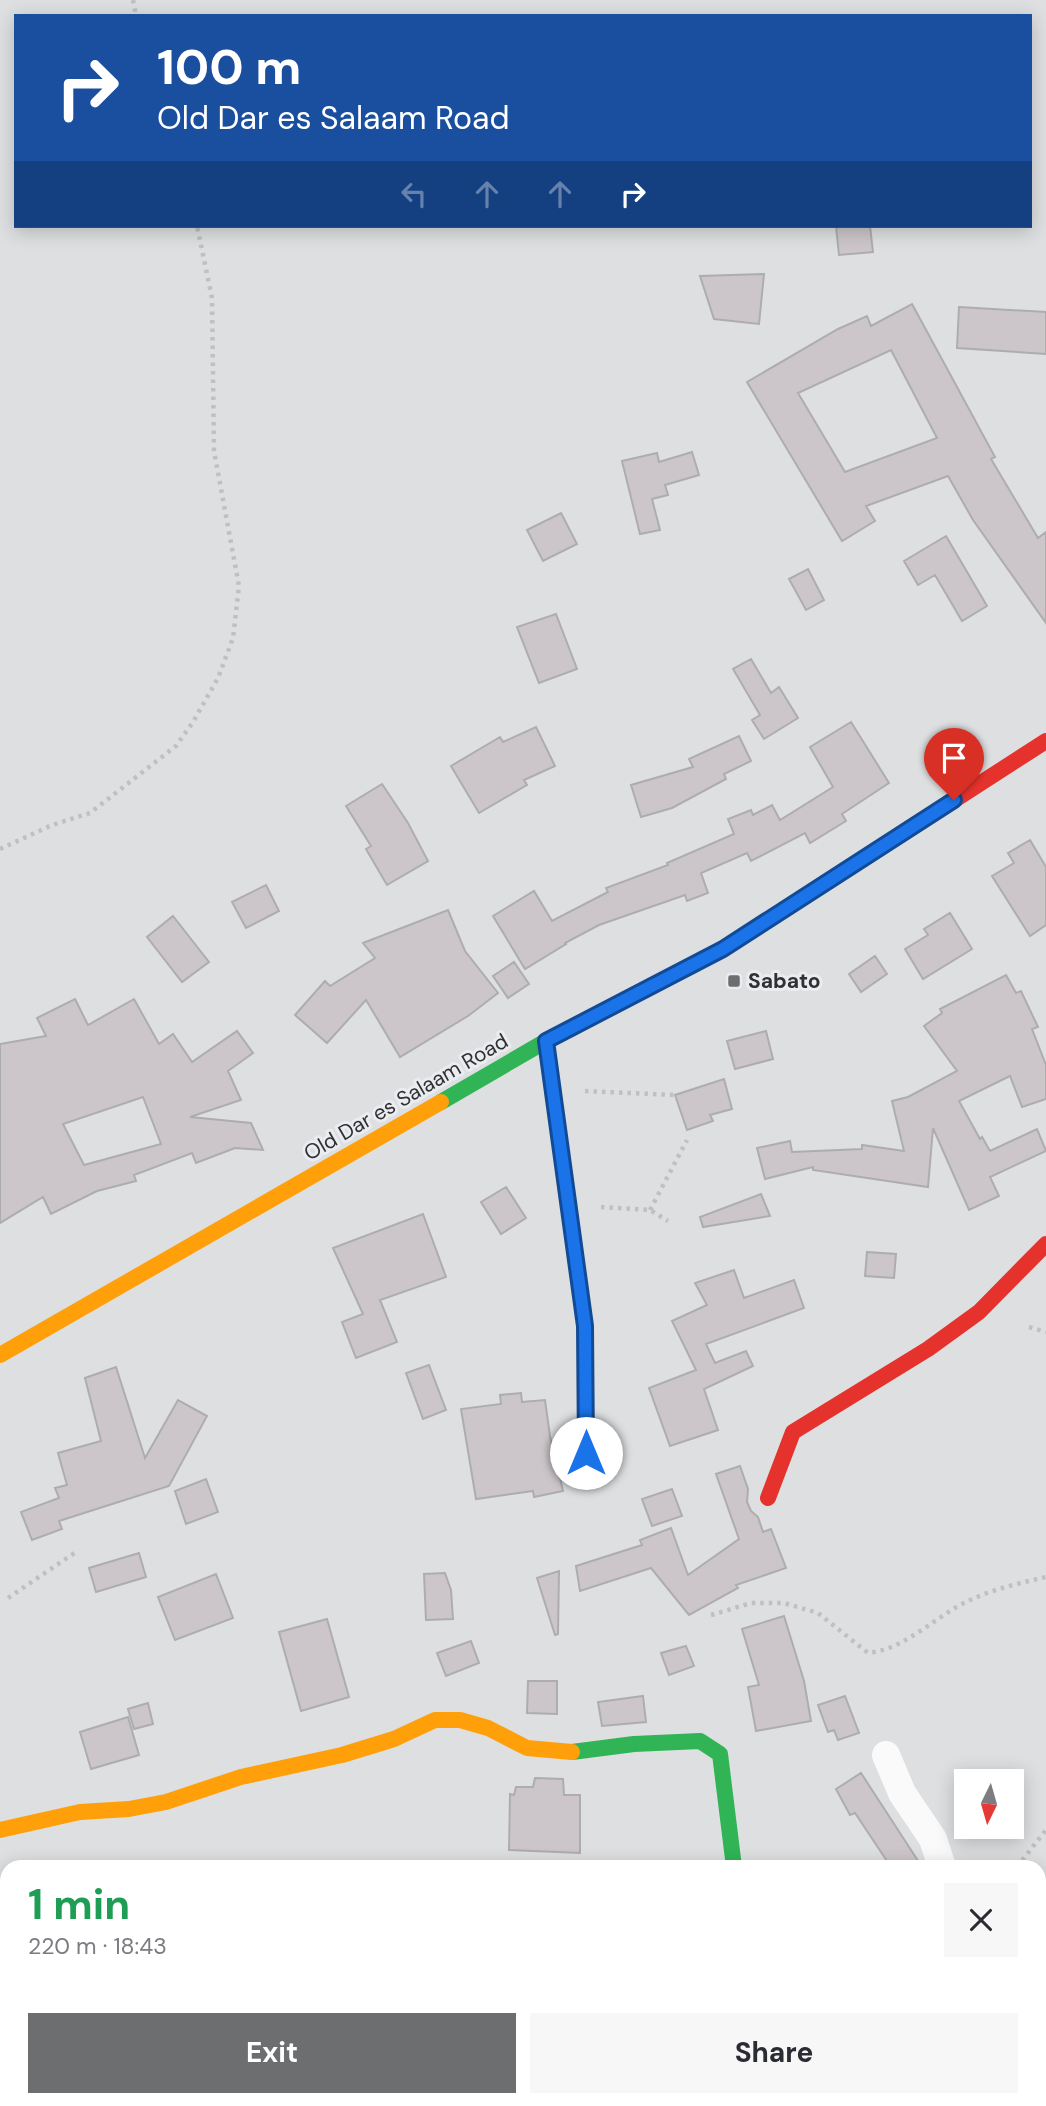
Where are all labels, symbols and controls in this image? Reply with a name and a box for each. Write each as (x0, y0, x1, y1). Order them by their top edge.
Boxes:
text: 100 m (157, 35, 301, 99)
icon: right (42, 42, 133, 133)
text: Old Dar es Salaam Road (157, 97, 509, 139)
icon: left (395, 175, 433, 213)
icon: ahead (468, 175, 506, 213)
icon: ahead (541, 175, 579, 213)
icon: right (614, 175, 652, 213)
pin (924, 728, 984, 800)
icon: arrive (935, 739, 973, 777)
place label: Sabato (748, 967, 821, 995)
marker: Sabato (726, 973, 742, 989)
street label: Old Dar es Salaam Road (299, 1027, 513, 1167)
position arrow (549, 1416, 623, 1490)
north arrow (954, 1769, 1024, 1839)
map controls (954, 1769, 1024, 1839)
text: 1 min (28, 1877, 130, 1932)
button: close (944, 1883, 1018, 1957)
text: 220 m · 18:43 (28, 1931, 167, 1961)
button: Exit (28, 2013, 516, 2093)
button: Share (530, 2013, 1018, 2093)

